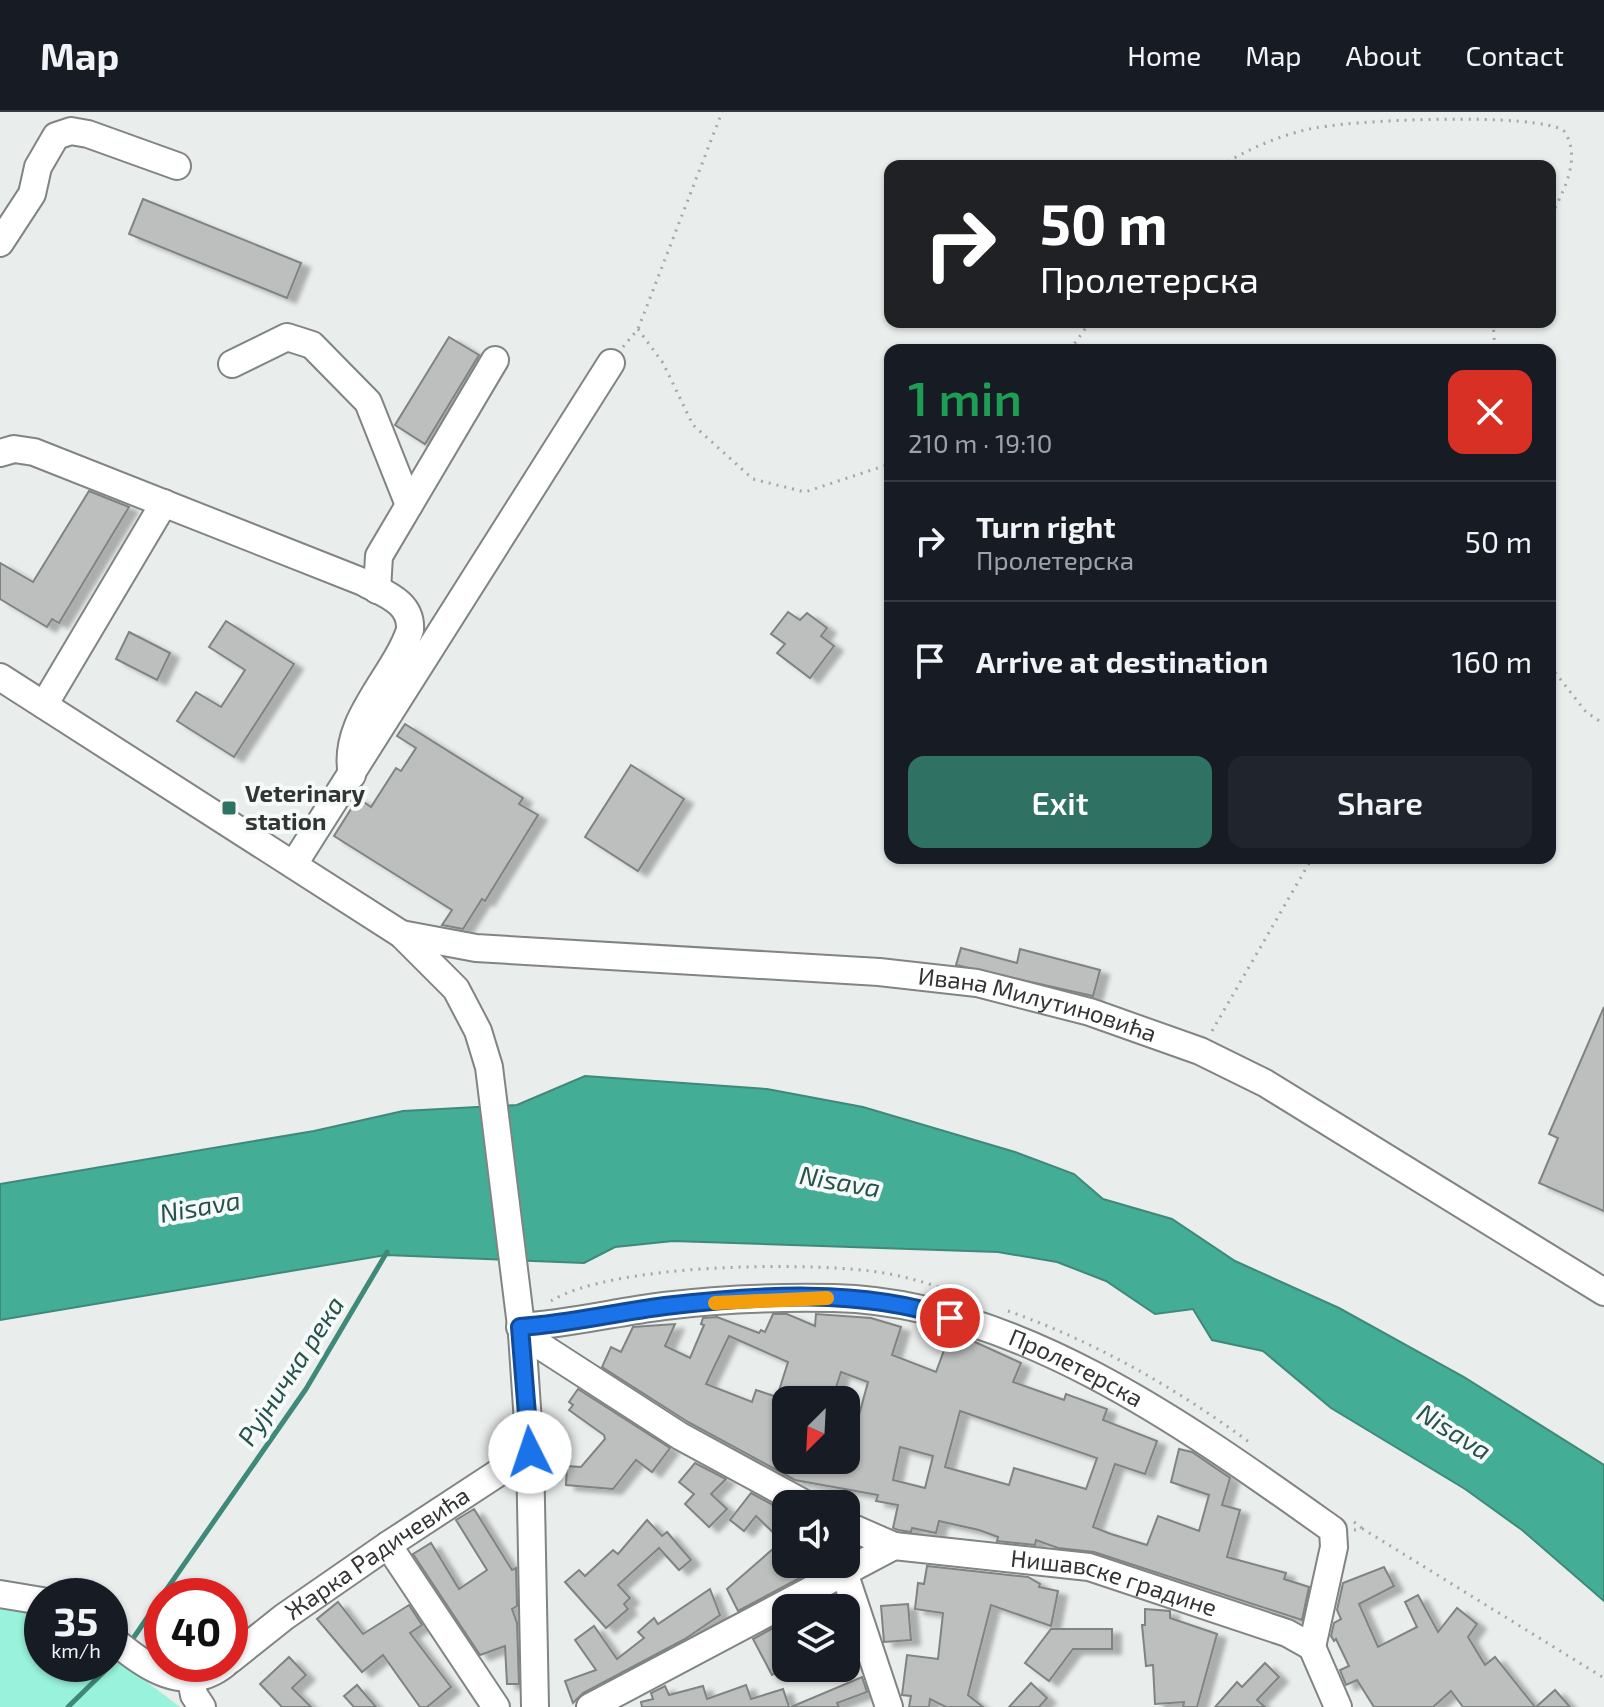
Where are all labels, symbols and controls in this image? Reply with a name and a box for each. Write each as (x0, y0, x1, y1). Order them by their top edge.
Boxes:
text: Map (40, 32, 119, 78)
text: Home (1127, 38, 1201, 72)
text: Map (1245, 38, 1302, 72)
text: About (1346, 38, 1421, 72)
text: Contact (1465, 38, 1564, 72)
text: 50 m (1040, 189, 1168, 256)
icon: right (908, 192, 1012, 296)
text: Пролетерска (1040, 257, 1259, 300)
text: 1 min (908, 368, 1022, 426)
button: close (1448, 370, 1532, 454)
text: 210 m · 19:10 (908, 427, 1052, 458)
text: Turn right (976, 508, 1116, 544)
icon: right (908, 519, 952, 563)
text: 50 m (1465, 523, 1532, 559)
text: Пролетерска (976, 544, 1134, 575)
icon: arrive (908, 639, 952, 683)
text: Arrive at destination (976, 643, 1268, 679)
text: 160 m (1452, 643, 1532, 679)
button: Exit (908, 756, 1212, 848)
button: Share (1228, 756, 1532, 848)
place label: Veterinary station (245, 778, 366, 835)
marker: Veterinary station (220, 799, 238, 817)
street label: Ивана Милутиновића (917, 960, 1161, 1047)
water label: Nisava (797, 1158, 883, 1203)
water label: Nisava (157, 1183, 243, 1228)
pin (916, 1284, 984, 1352)
water label: Рујничка река (230, 1290, 350, 1451)
icon: arrive (928, 1296, 972, 1340)
street label: Пролетерска (1005, 1322, 1149, 1413)
north arrow (772, 1386, 860, 1474)
map controls (772, 1386, 860, 1682)
water label: Nisava (1412, 1396, 1498, 1465)
position arrow (488, 1410, 572, 1494)
street label: Жарка Радичевића (279, 1480, 474, 1625)
button: sound (772, 1490, 860, 1578)
street label: Нишавске градине (1009, 1543, 1221, 1622)
speed limit sign: 40 (144, 1578, 248, 1682)
button: layers (772, 1594, 860, 1682)
text: 35 (54, 1596, 98, 1644)
text: km/h (51, 1638, 101, 1662)

